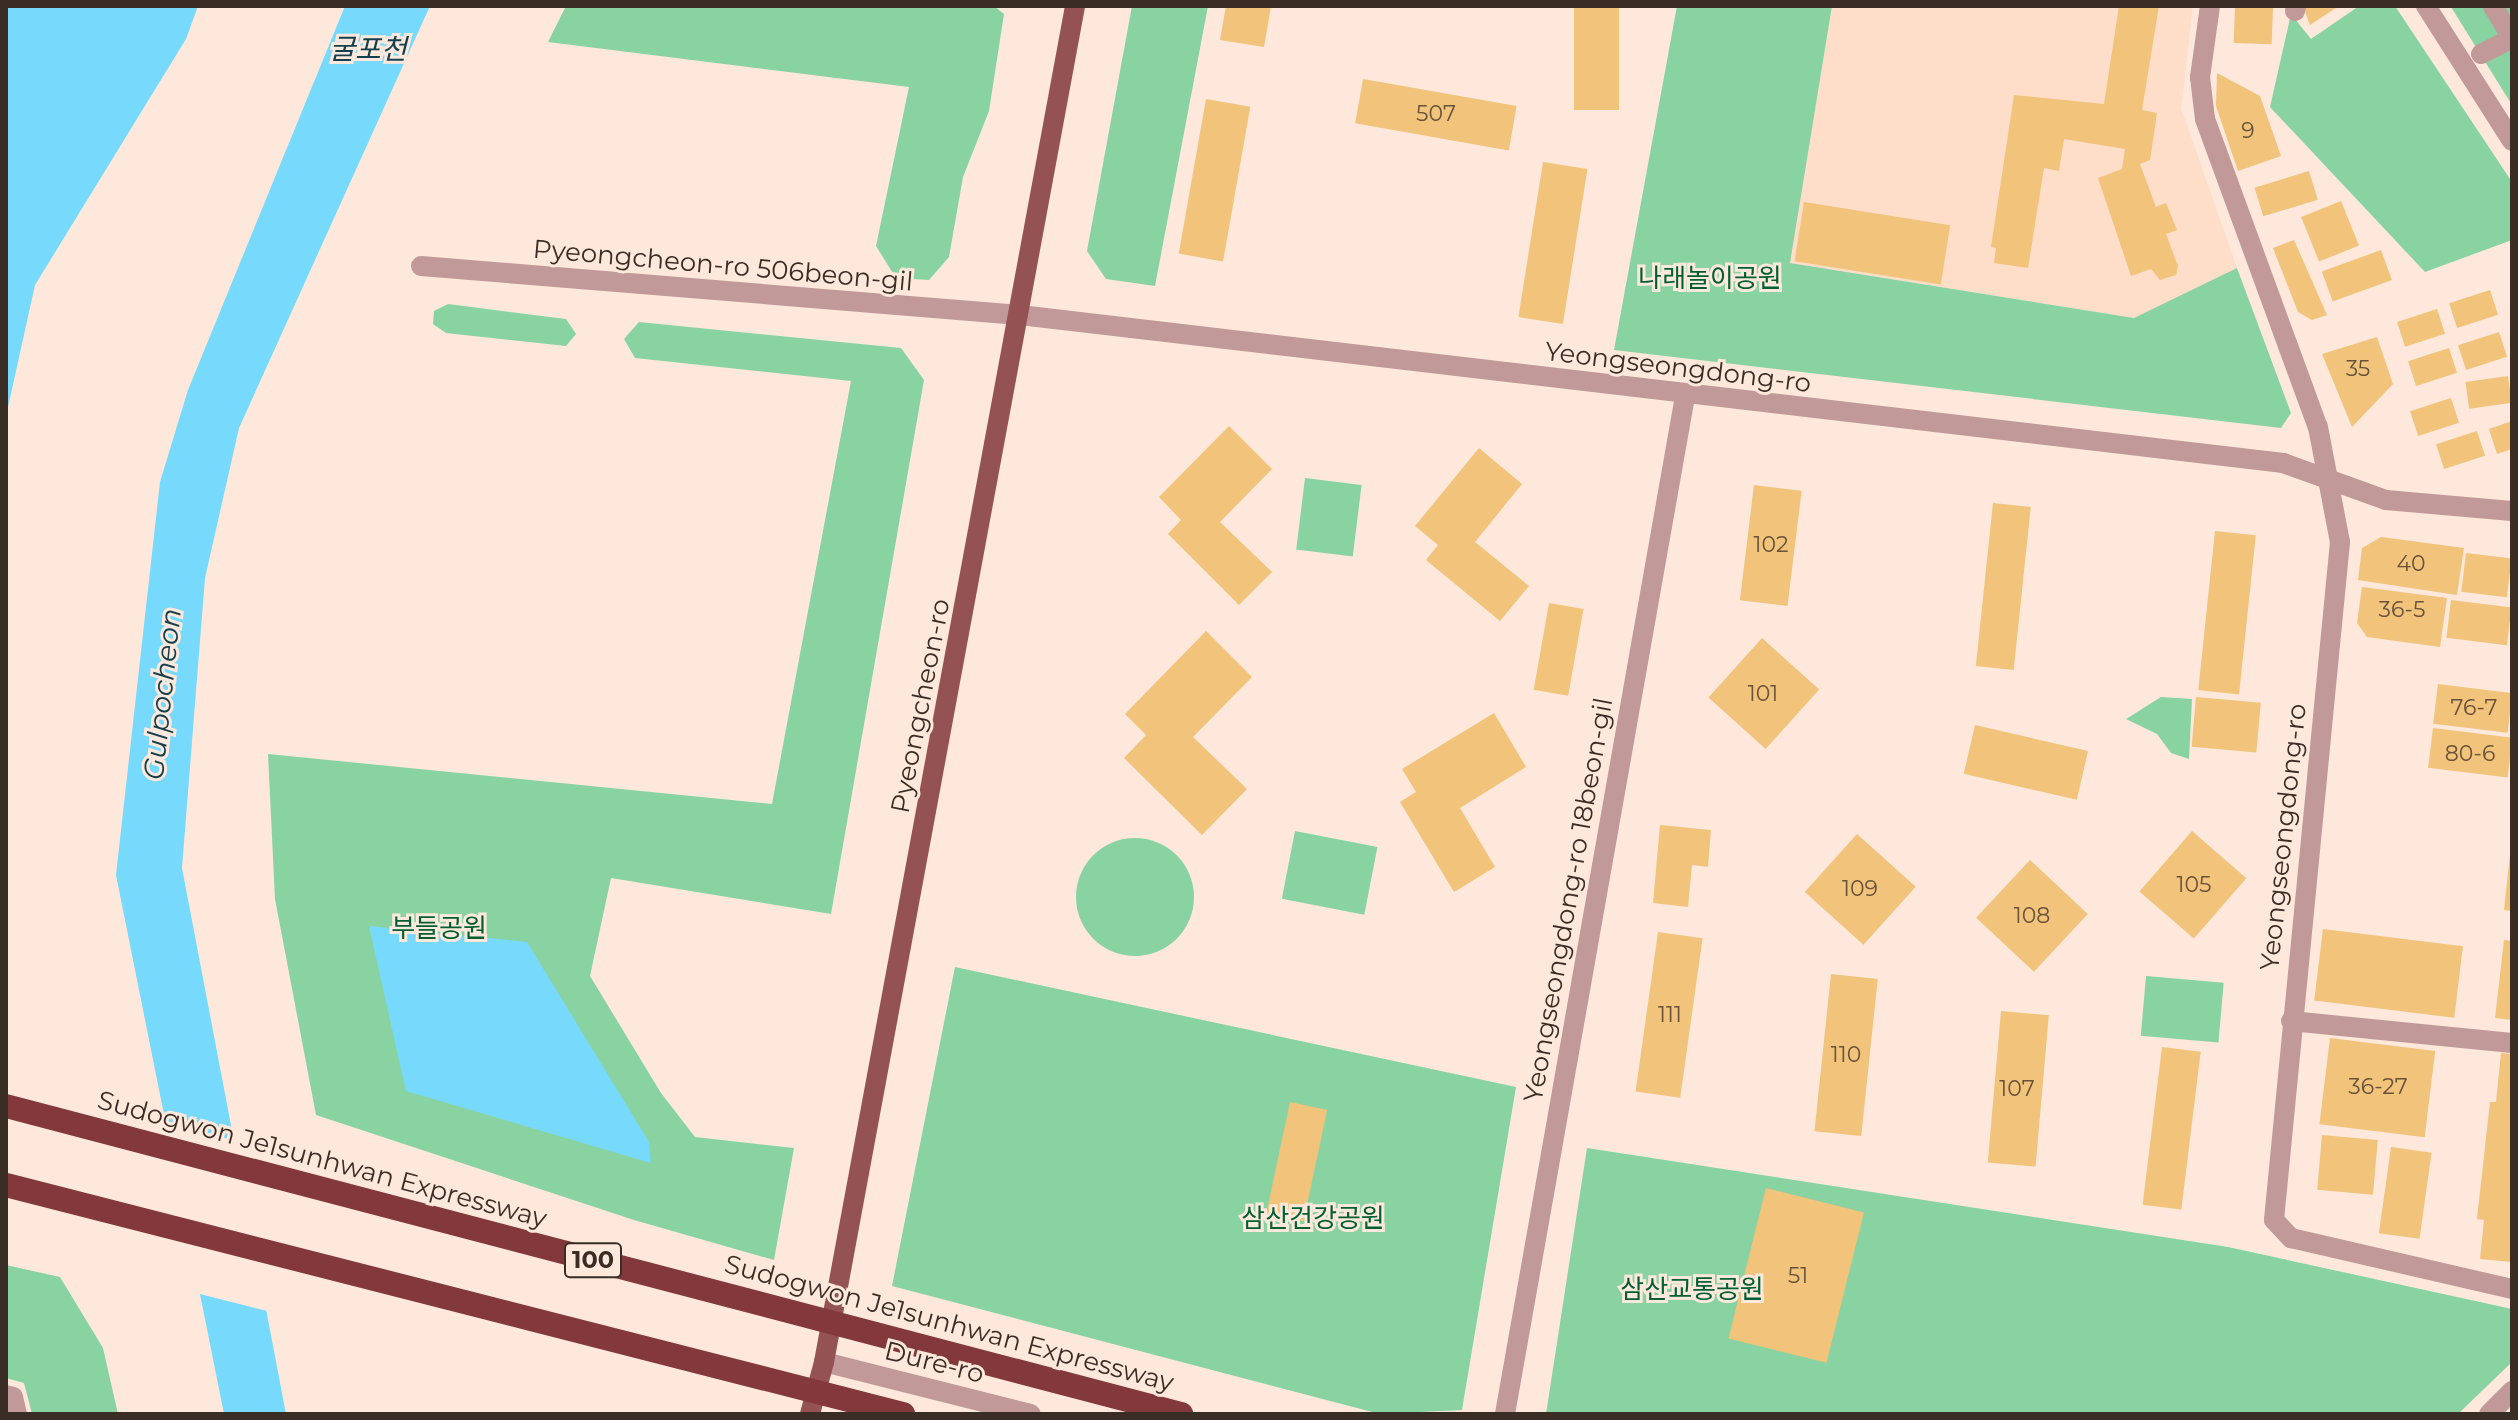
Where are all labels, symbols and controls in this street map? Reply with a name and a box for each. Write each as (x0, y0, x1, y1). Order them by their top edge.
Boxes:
water label: 굴포천 (329, 32, 407, 66)
house number: 507 (1416, 101, 1456, 127)
house number: 9 (2241, 118, 2255, 144)
street label: Pyeongcheon-ro 506beon-gil (532, 234, 914, 298)
park label: 나래놀이공원 (1638, 263, 1782, 295)
street label: Yeongseongdong-ro (1543, 336, 1813, 400)
house number: 35 (2346, 356, 2370, 382)
house number: 102 (1753, 532, 1789, 558)
house number: 40 (2396, 551, 2426, 577)
street label: Pyeongcheon-ro (885, 596, 957, 816)
house number: 36-5 (2379, 597, 2425, 623)
water label: Gulpocheon (136, 607, 188, 781)
house number: 101 (1748, 681, 1778, 707)
street label: Yeongseongdong-ro 18beon-gil (1518, 695, 1620, 1105)
house number: 76-7 (2450, 695, 2498, 721)
street label: Yeongseongdong-ro (2254, 702, 2314, 972)
house number: 80-6 (2445, 741, 2495, 767)
house number: 105 (2177, 872, 2211, 898)
house number: 109 (1842, 876, 1878, 902)
house number: 108 (2014, 903, 2050, 929)
park label: 부들공원 (391, 913, 487, 945)
house number: 111 (1658, 1002, 1682, 1028)
house number: 110 (1831, 1042, 1861, 1068)
house number: 36-27 (2348, 1074, 2408, 1100)
house number: 107 (1999, 1076, 2035, 1102)
street label: Sudogwon Je1sunhwan Expressway (94, 1085, 550, 1235)
park label: 삼산건강공원 (1241, 1203, 1385, 1235)
road number: 100 (563, 1240, 623, 1280)
street label: Sudogwon Je1sunhwan Expressway (721, 1249, 1177, 1399)
house number: 51 (1788, 1263, 1808, 1289)
park label: 삼산교통공원 (1620, 1274, 1764, 1306)
street label: Dure-ro (881, 1336, 987, 1390)

